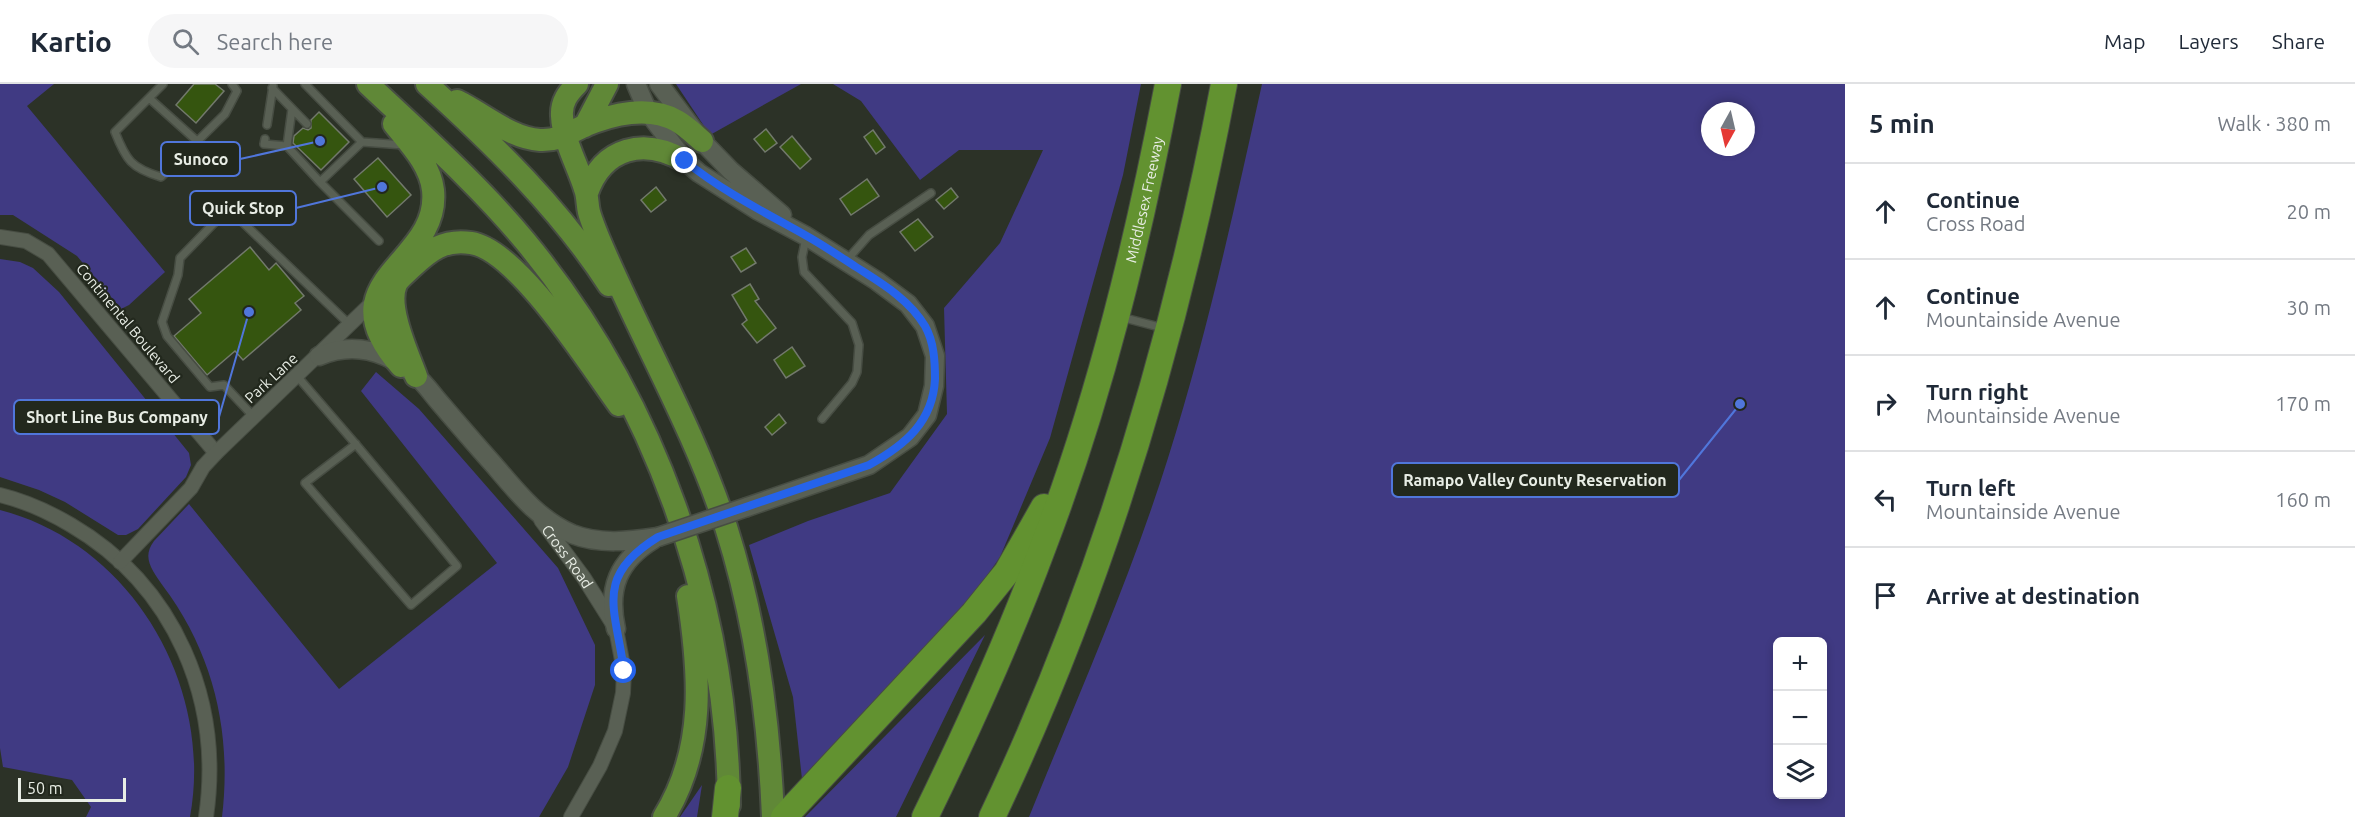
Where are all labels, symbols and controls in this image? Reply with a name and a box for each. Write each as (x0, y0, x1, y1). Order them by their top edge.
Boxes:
search box (148, 14, 568, 68)
icon: search (169, 25, 202, 58)
text: Kartio (30, 26, 112, 57)
text: Search here (217, 29, 333, 54)
text: Map (2104, 29, 2145, 53)
text: Layers (2178, 29, 2239, 53)
text: Share (2272, 29, 2325, 53)
north arrow (1701, 102, 1755, 156)
text: 5 min (1869, 109, 1935, 138)
text: Walk · 380 m (2218, 112, 2331, 135)
street label: Middlesex Freeway (1122, 135, 1166, 264)
callout: Sunoco (161, 142, 240, 176)
route end (671, 147, 697, 173)
text: Sunoco (174, 150, 228, 168)
text: Continue (1926, 187, 2020, 212)
callout: Quick Stop (190, 191, 296, 225)
icon: ahead (1869, 195, 1902, 228)
text: Quick Stop (202, 199, 284, 217)
text: 20 m (2287, 200, 2331, 223)
text: Cross Road (1926, 212, 2026, 235)
street label: Continental Boulevard (73, 260, 183, 386)
text: Continue (1926, 283, 2020, 308)
icon: ahead (1869, 291, 1902, 324)
text: 30 m (2287, 296, 2331, 319)
text: Mountainside Avenue (1926, 308, 2121, 331)
street label: Park Lane (241, 349, 301, 407)
text: Turn right (1926, 379, 2028, 404)
icon: right (1869, 387, 1902, 420)
text: 170 m (2275, 392, 2331, 415)
callout: Short Line Bus Company (14, 400, 219, 434)
text: Mountainside Avenue (1926, 404, 2121, 427)
text: Short Line Bus Company (26, 408, 208, 426)
callout: Ramapo Valley County Reservation (1392, 463, 1679, 497)
text: Ramapo Valley County Reservation (1403, 471, 1667, 489)
text: Turn left (1926, 475, 2016, 500)
icon: left (1869, 483, 1902, 516)
text: 160 m (2275, 488, 2331, 511)
text: Mountainside Avenue (1926, 500, 2121, 523)
street label: Cross Road (539, 521, 597, 591)
icon: arrive (1869, 579, 1902, 612)
text: Arrive at destination (1926, 583, 2140, 608)
map controls (1773, 637, 1827, 799)
button: + (1773, 637, 1827, 691)
route start (610, 657, 636, 683)
button: − (1773, 691, 1827, 745)
button: layers (1773, 745, 1827, 799)
scale bar (18, 775, 126, 802)
text: 50 m (27, 779, 63, 797)

